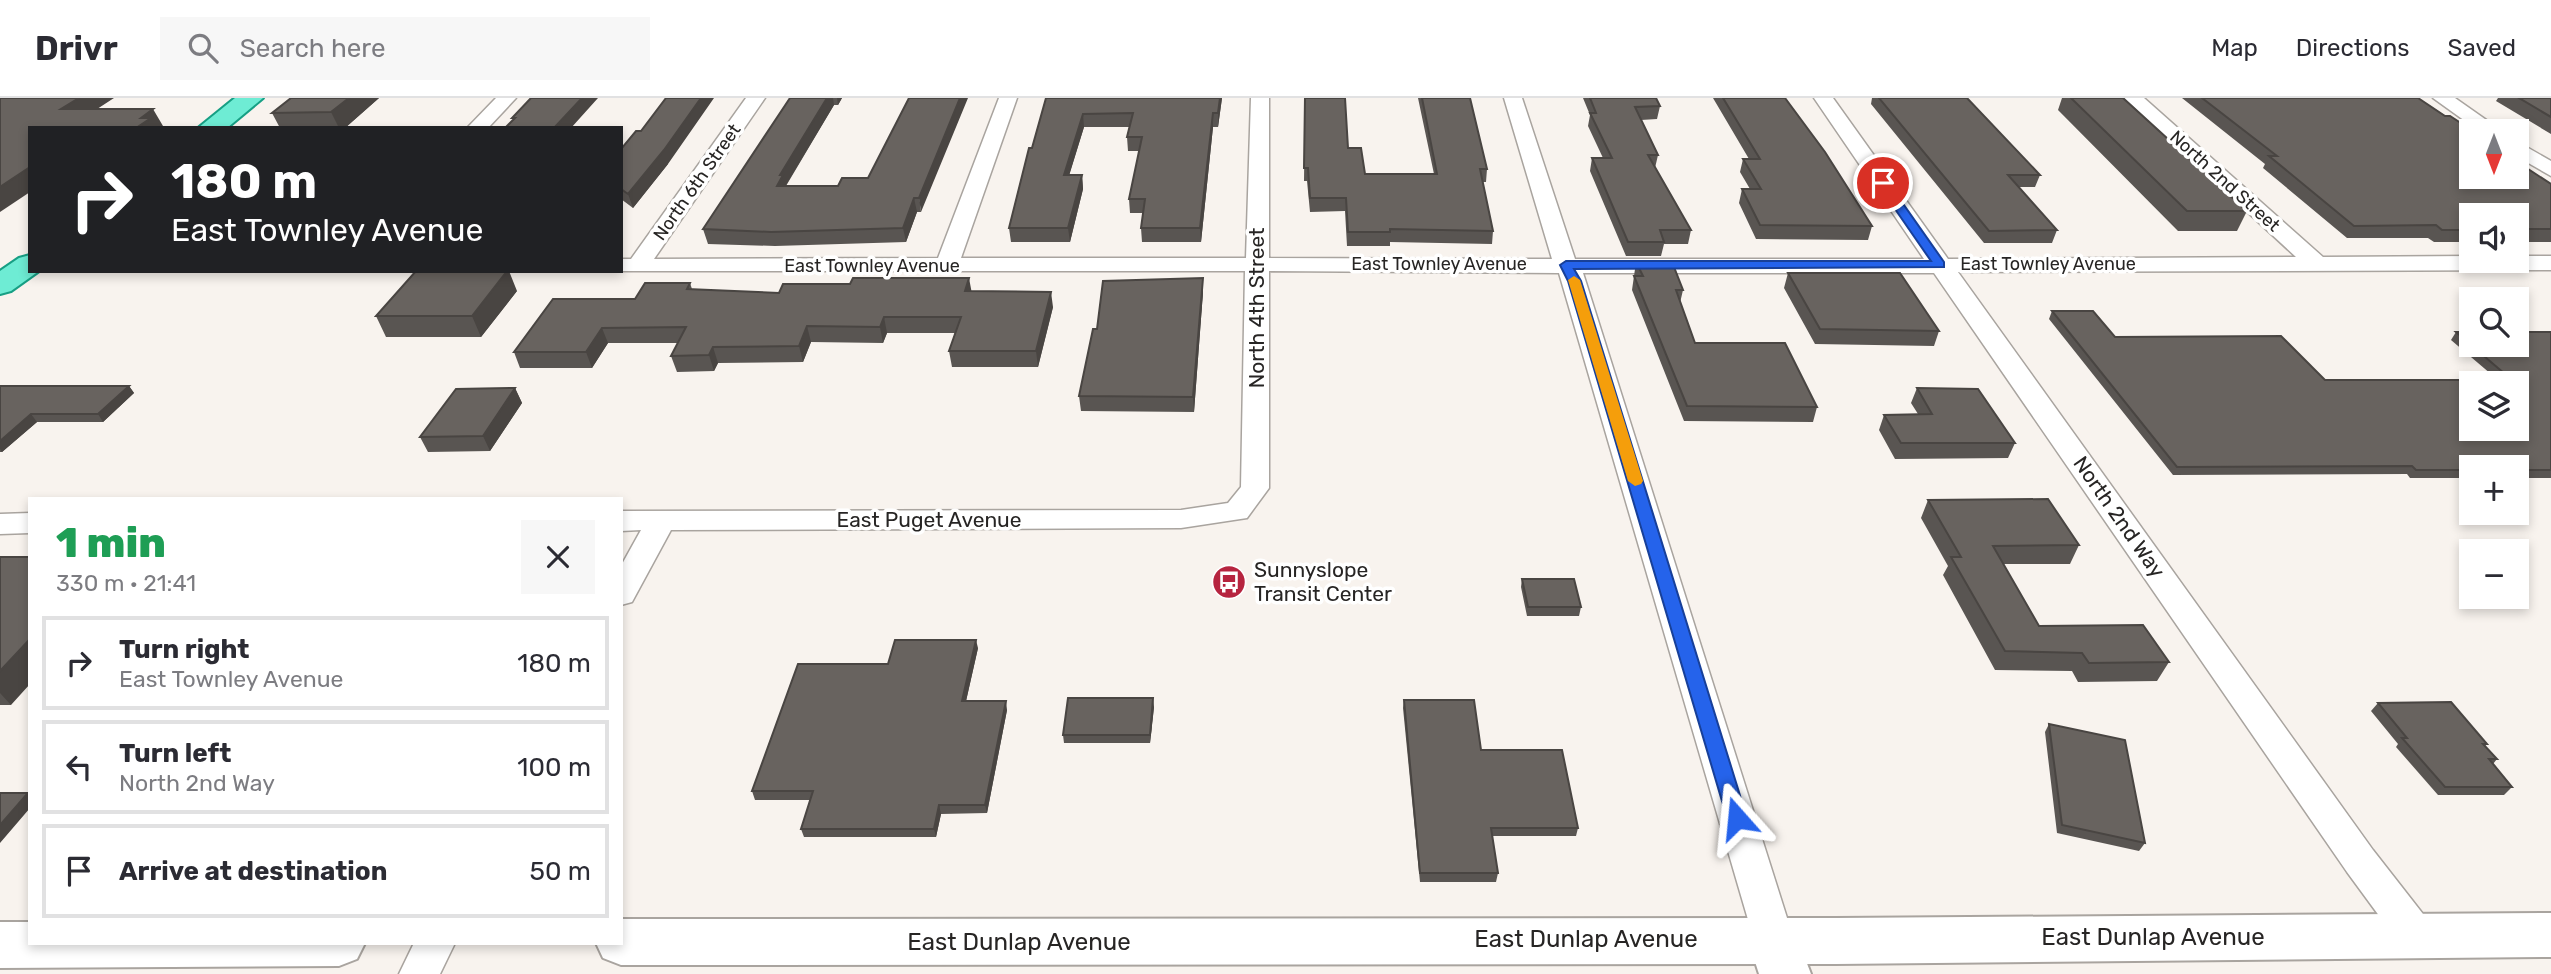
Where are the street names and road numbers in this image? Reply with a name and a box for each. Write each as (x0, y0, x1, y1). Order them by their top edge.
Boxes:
street label: North 6th Street (649, 119, 745, 245)
street label: North 2nd Street (2165, 126, 2285, 236)
street label: North 4th Street (1244, 228, 1269, 388)
street label: East Townley Avenue (1351, 253, 1527, 275)
street label: East Townley Avenue (1960, 253, 2136, 275)
street label: East Townley Avenue (784, 255, 960, 277)
street label: North 2nd Way (2068, 451, 2171, 583)
street label: East Puget Avenue (836, 507, 1022, 532)
street label: East Dunlap Avenue (2041, 923, 2265, 951)
street label: East Dunlap Avenue (1474, 925, 1698, 953)
street label: East Dunlap Avenue (907, 928, 1131, 956)

